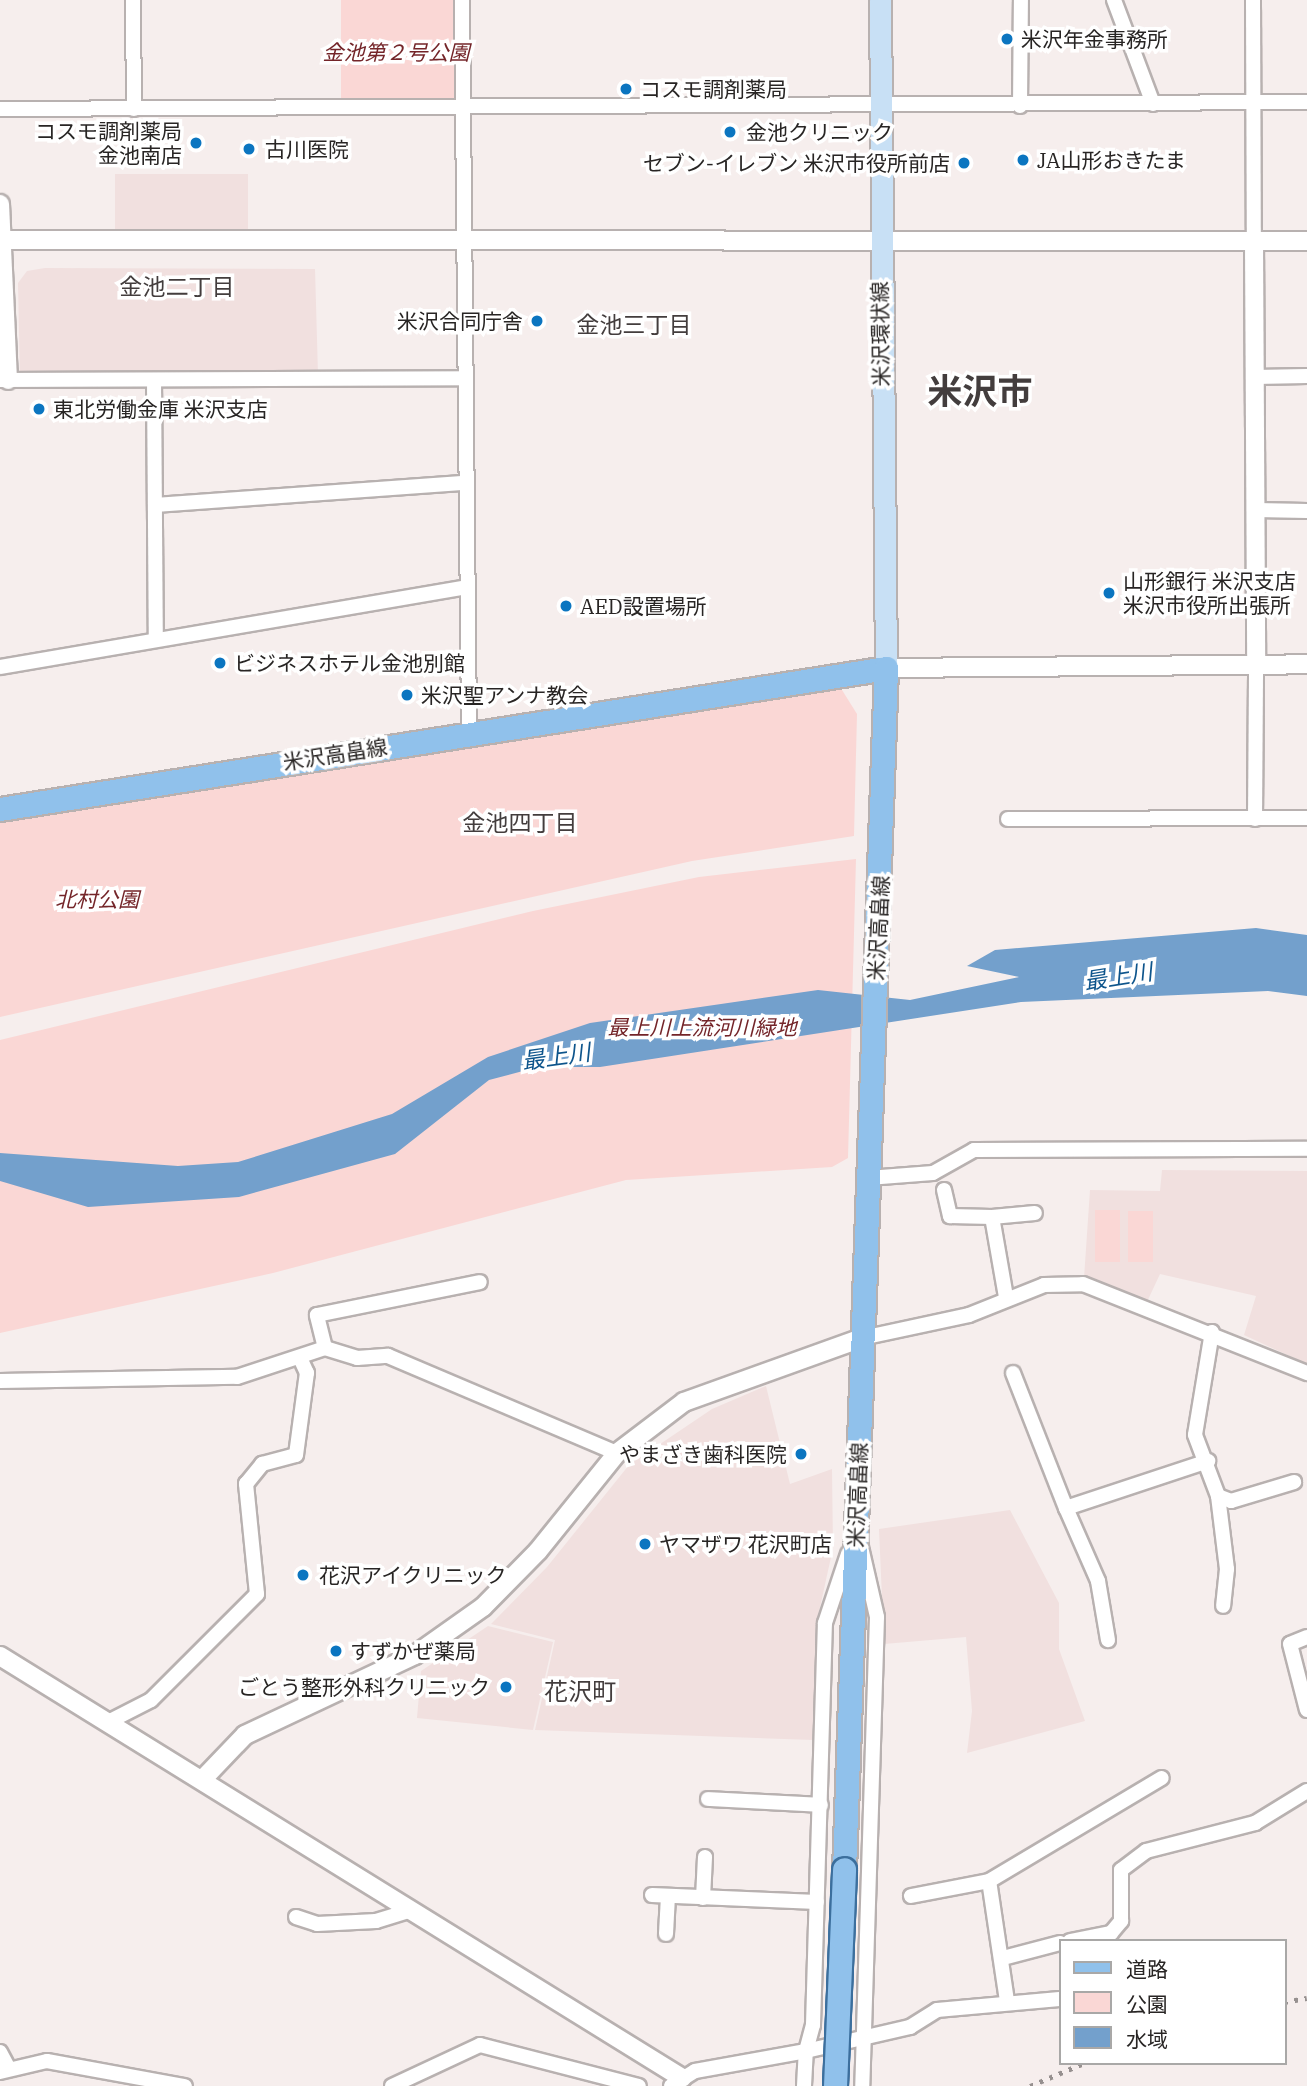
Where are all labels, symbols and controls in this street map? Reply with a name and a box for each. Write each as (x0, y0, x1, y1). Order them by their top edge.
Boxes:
place label: 米沢年金事務所 (1021, 26, 1168, 52)
marker: 米沢年金事務所 (999, 31, 1015, 47)
park label: 金池第２号公園 (323, 39, 469, 65)
place label: コスモ調剤薬局 (640, 76, 787, 102)
marker: コスモ調剤薬局 (618, 81, 634, 97)
place label: コスモ調剤薬局 金池南店 (35, 118, 182, 168)
place label: 金池クリニック (746, 119, 893, 145)
marker: 金池クリニック (720, 122, 740, 142)
marker: コスモ調剤薬局 金池南店 (188, 135, 204, 151)
place label: 古川医院 (265, 136, 349, 162)
marker: 古川医院 (239, 139, 259, 159)
place label: JA山形おきたま (1037, 147, 1186, 173)
place label: セブン-イレブン 米沢市役所前店 (643, 150, 950, 176)
marker: JA山形おきたま (1015, 152, 1031, 168)
marker: セブン-イレブン 米沢市役所前店 (956, 155, 972, 171)
district label: 金池二丁目 (120, 272, 234, 300)
street label: 米沢環状線 (866, 281, 894, 387)
place label: 米沢合同庁舎 (397, 308, 523, 334)
district label: 金池三丁目 (577, 310, 691, 338)
marker: 米沢合同庁舎 (529, 313, 545, 329)
district label: 米沢市 (928, 370, 1032, 412)
place label: 東北労働金庫 米沢支店 (53, 396, 268, 422)
marker: 東北労働金庫 米沢支店 (31, 401, 47, 417)
place label: 山形銀行 米沢支店 米沢市役所出張所 (1123, 568, 1296, 618)
marker: 山形銀行 米沢支店 米沢市役所出張所 (1101, 585, 1117, 601)
place label: AED設置場所 (580, 593, 707, 619)
marker: AED設置場所 (558, 598, 574, 614)
place label: ビジネスホテル金池別館 (234, 650, 465, 676)
marker: ビジネスホテル金池別館 (212, 655, 228, 671)
place label: 米沢聖アンナ教会 (421, 682, 589, 708)
marker: 米沢聖アンナ教会 (399, 687, 415, 703)
street label: 米沢高畠線 (281, 733, 389, 775)
district label: 金池四丁目 (463, 808, 577, 836)
street label: 米沢高畠線 (863, 875, 893, 981)
park label: 北村公園 (55, 886, 139, 912)
water label: 最上川 (1082, 957, 1154, 995)
park label: 最上川上流河川緑地 (608, 1014, 796, 1040)
water label: 最上川 (520, 1038, 592, 1074)
place label: やまざき歯科医院 (619, 1441, 787, 1467)
street label: 米沢高畠線 (843, 1442, 871, 1548)
marker: やまざき歯科医院 (793, 1446, 809, 1462)
place label: ヤマザワ 花沢町店 (659, 1531, 832, 1557)
marker: ヤマザワ 花沢町店 (637, 1536, 653, 1552)
place label: 花沢アイクリニック (319, 1562, 508, 1588)
marker: 花沢アイクリニック (293, 1565, 313, 1585)
place label: すずかぜ薬局 (350, 1638, 476, 1664)
marker: すずかぜ薬局 (328, 1643, 344, 1659)
place label: ごとう整形外科クリニック (238, 1674, 490, 1700)
marker: ごとう整形外科クリニック (496, 1677, 516, 1697)
district label: 花沢町 (544, 1678, 616, 1706)
legend (1058, 1939, 1286, 2065)
text: 道路 (1126, 1955, 1168, 1983)
text: 公園 (1126, 1990, 1168, 2018)
text: 水域 (1126, 2025, 1168, 2053)

